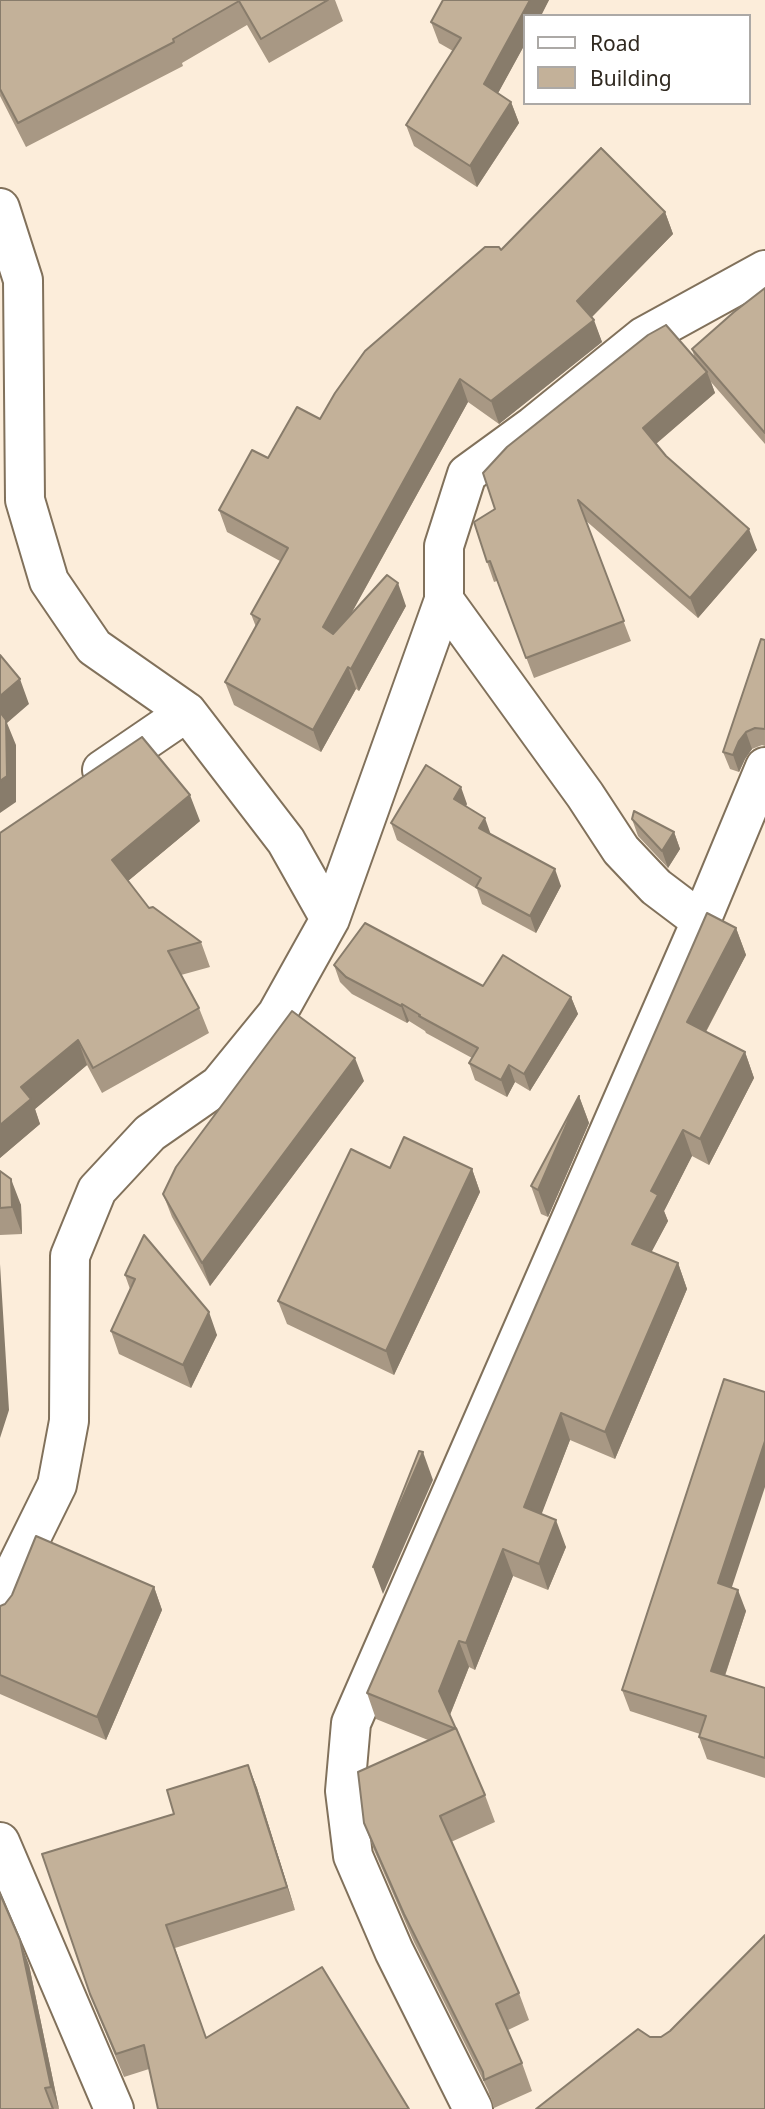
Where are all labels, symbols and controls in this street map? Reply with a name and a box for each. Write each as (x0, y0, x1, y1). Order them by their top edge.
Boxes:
legend (524, 14, 751, 105)
text: Road (590, 29, 640, 57)
text: Building (590, 64, 672, 92)

